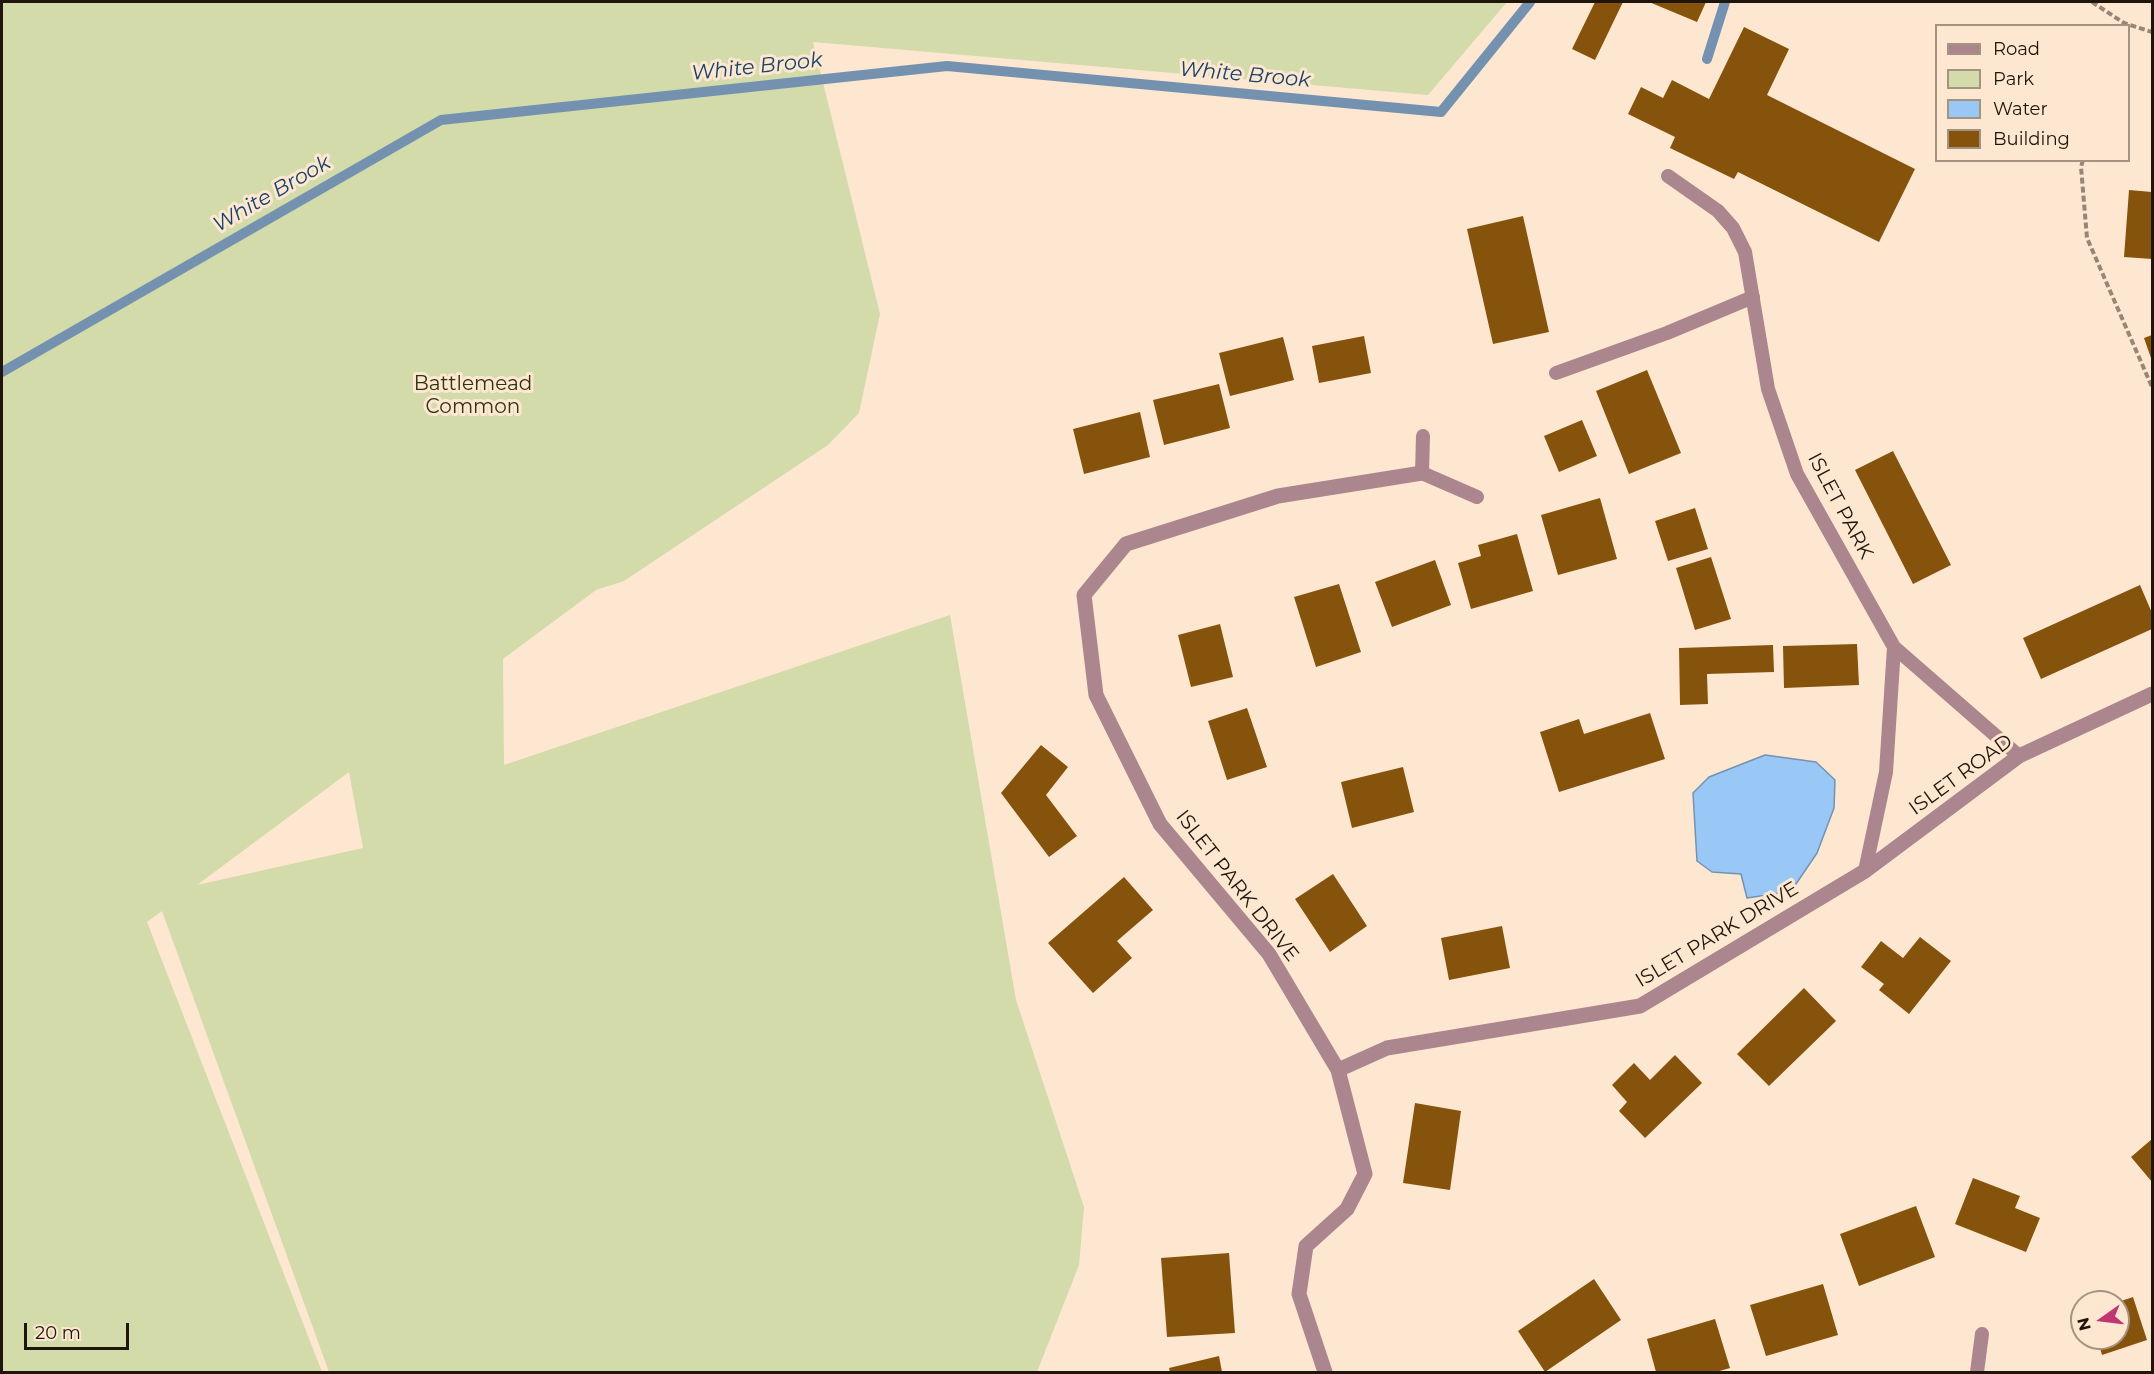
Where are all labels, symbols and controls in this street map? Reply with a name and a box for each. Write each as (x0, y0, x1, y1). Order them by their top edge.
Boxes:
legend (1935, 24, 2130, 162)
text: Road (1993, 38, 2040, 60)
water label: White Brook (690, 48, 824, 86)
water label: White Brook (1178, 57, 1312, 93)
text: Park (1993, 68, 2034, 90)
text: Water (1993, 98, 2048, 120)
text: Building (1993, 128, 2070, 150)
water label: White Brook (209, 150, 335, 238)
park label: Battlemead Common (414, 372, 532, 419)
street label: ISLET PARK (1802, 449, 1878, 563)
street label: ISLET ROAD (1905, 729, 2017, 821)
street label: ISLET PARK DRIVE (1170, 805, 1304, 967)
street label: ISLET PARK DRIVE (1631, 877, 1803, 993)
north arrow (2070, 1290, 2130, 1350)
scale bar (27, 1311, 132, 1349)
text: N (2073, 1315, 2095, 1333)
text: 20 m (35, 1322, 81, 1344)

